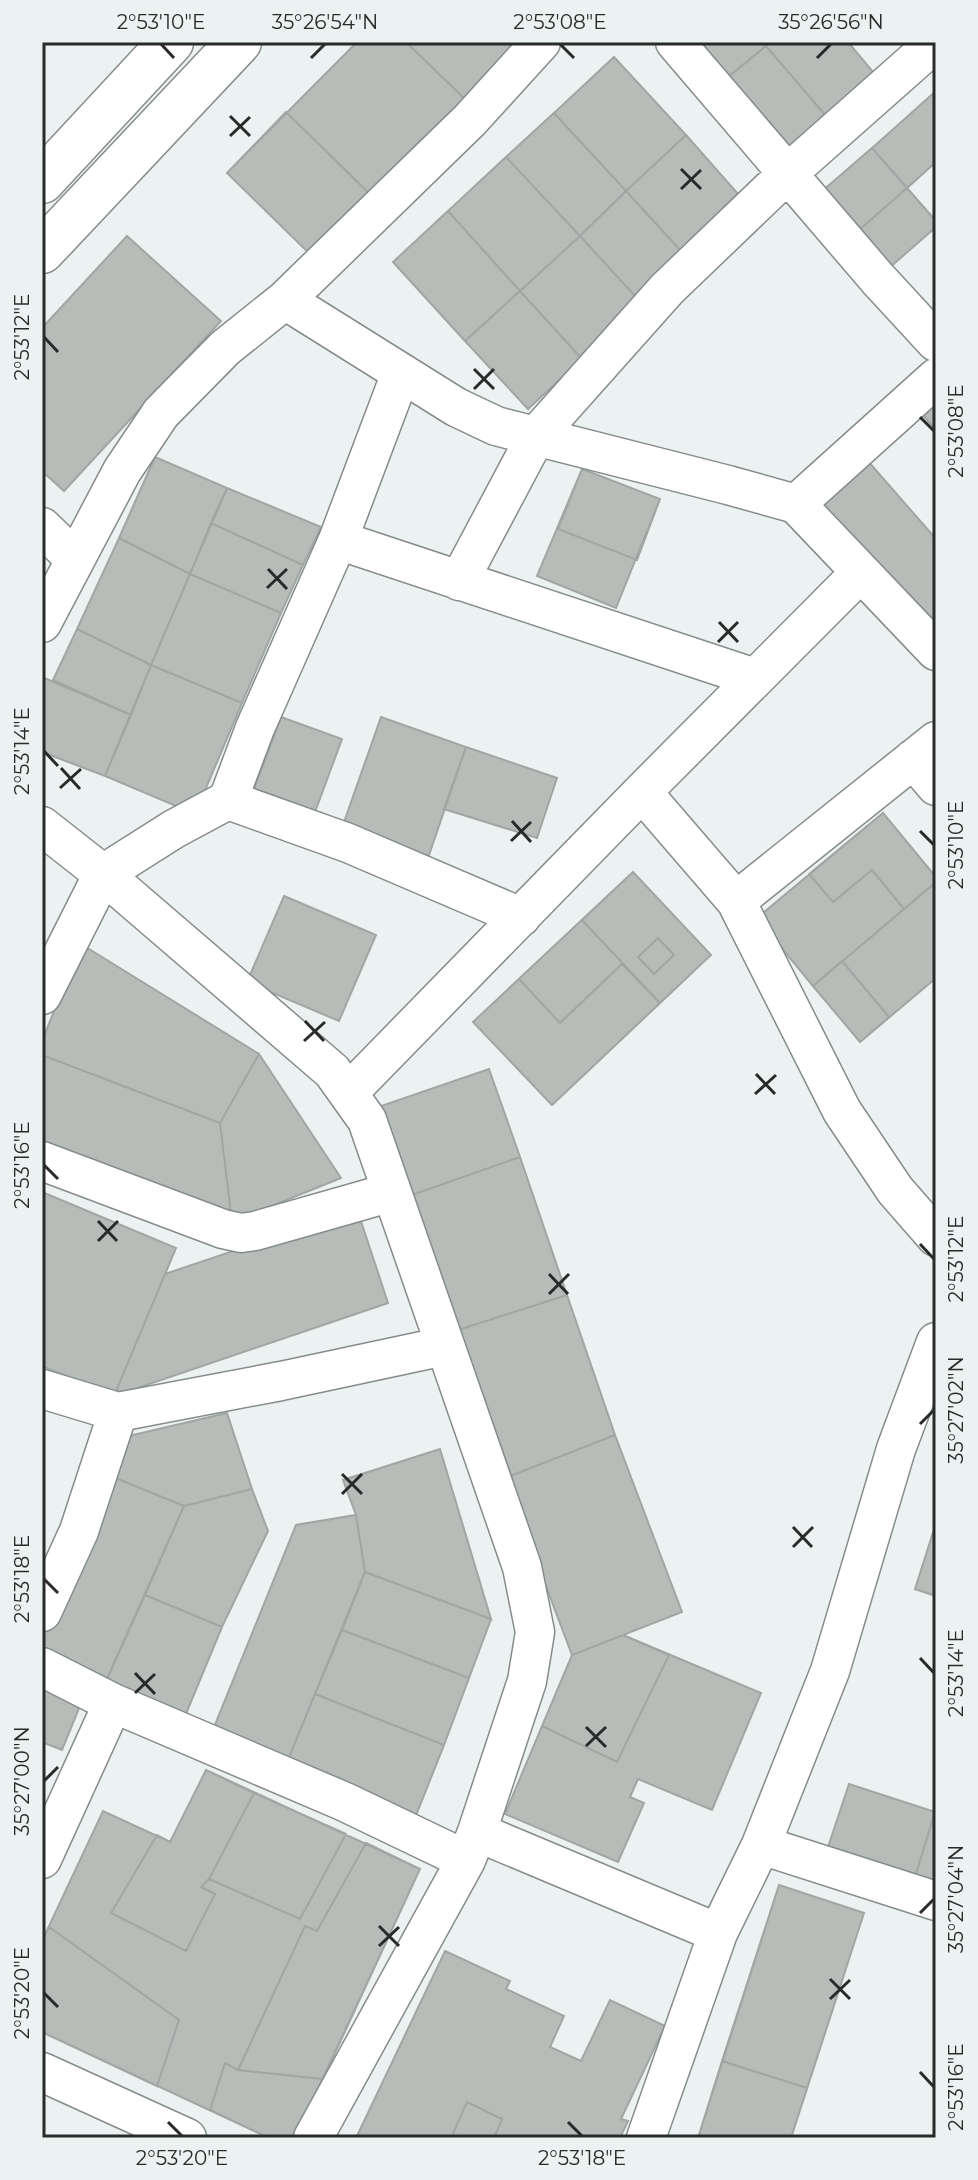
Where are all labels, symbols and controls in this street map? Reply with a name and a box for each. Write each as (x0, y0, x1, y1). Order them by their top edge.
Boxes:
text: 2°53'10"E (117, 10, 205, 34)
text: 35°26'54"N (272, 10, 378, 34)
text: 2°53'08"E (513, 10, 607, 34)
text: 35°26'56"N (778, 10, 884, 34)
text: 2°53'12"E (10, 294, 34, 380)
text: 2°53'08"E (944, 384, 968, 478)
text: 2°53'14"E (10, 707, 34, 795)
text: 2°53'10"E (944, 801, 968, 889)
text: 2°53'16"E (10, 1121, 34, 1209)
text: 2°53'12"E (944, 1216, 968, 1302)
text: 35°27'02"N (944, 1356, 968, 1464)
text: 2°53'18"E (10, 1535, 34, 1623)
text: 2°53'14"E (944, 1629, 968, 1717)
text: 35°27'00"N (10, 1726, 34, 1836)
text: 35°27'04"N (944, 1845, 968, 1953)
text: 2°53'20"E (10, 1947, 34, 2039)
text: 2°53'16"E (944, 2043, 968, 2131)
text: 2°53'20"E (136, 2146, 228, 2170)
text: 2°53'18"E (538, 2146, 626, 2170)

